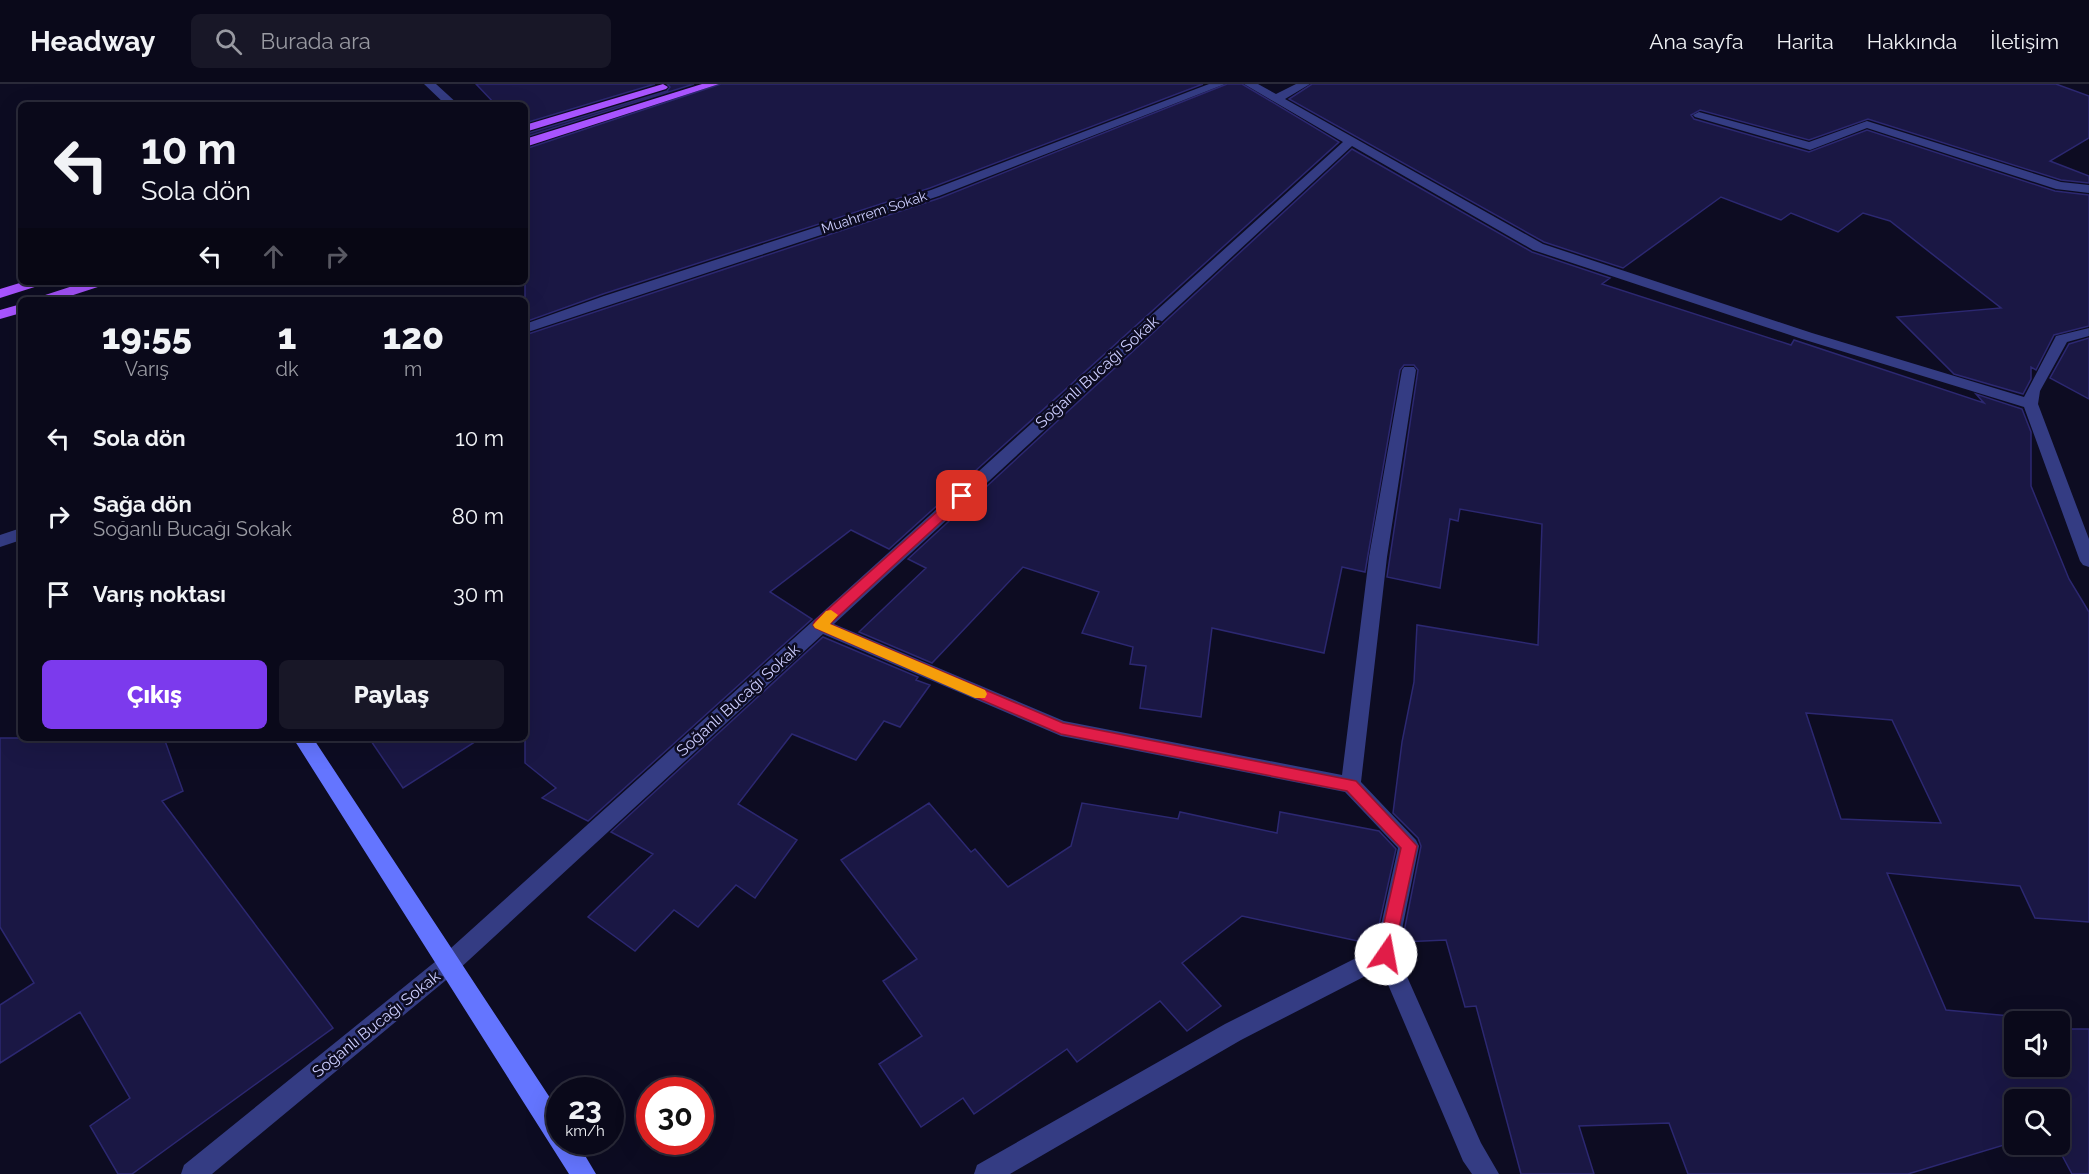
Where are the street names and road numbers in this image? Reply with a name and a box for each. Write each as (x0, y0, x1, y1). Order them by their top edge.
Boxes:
street label: Muahrrem Sokak (819, 187, 929, 237)
street label: Soğanlı Bucağı Sokak (1032, 311, 1163, 432)
street label: Soğanlı Bucağı Sokak (673, 639, 804, 760)
street label: Soğanlı Bucağı Sokak (308, 966, 444, 1081)

